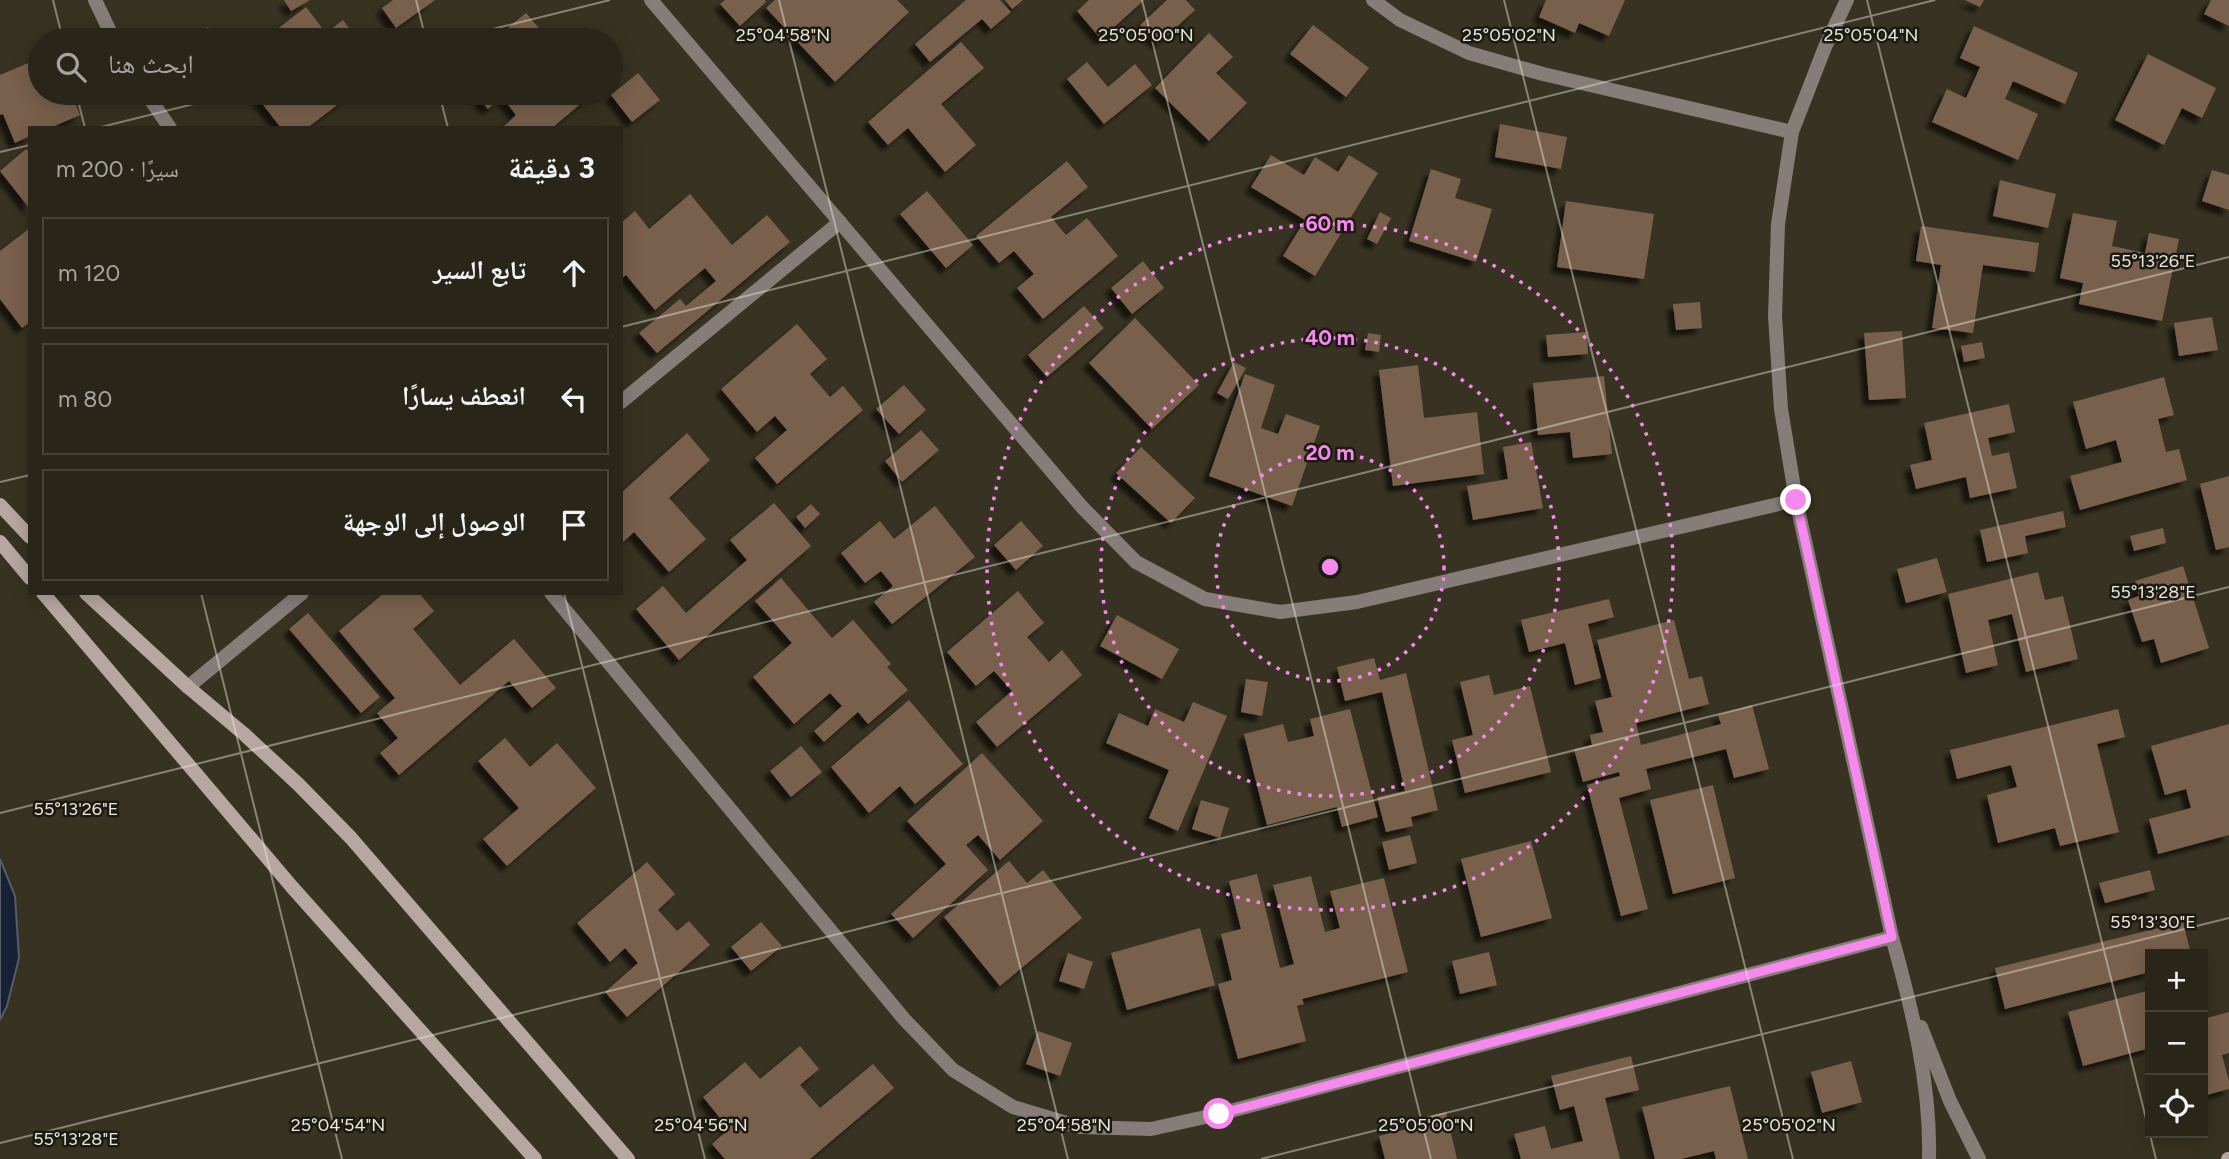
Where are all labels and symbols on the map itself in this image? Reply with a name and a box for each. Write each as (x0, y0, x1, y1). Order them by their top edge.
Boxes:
text: 25°04'58"N (736, 24, 830, 46)
text: 25°05'00"N (1098, 24, 1194, 46)
text: 25°05'02"N (1462, 24, 1556, 46)
text: 25°05'04"N (1824, 24, 1918, 46)
text: 60 m (1305, 211, 1355, 236)
text: 55°13'26"E (2111, 250, 2195, 272)
text: 40 m (1305, 325, 1355, 350)
text: 20 m (1305, 440, 1355, 465)
route end (1780, 484, 1811, 515)
centre of rings (1318, 555, 1342, 579)
text: 55°13'28"E (2110, 581, 2196, 603)
text: 55°13'26"E (34, 798, 118, 820)
text: 55°13'30"E (2110, 911, 2196, 933)
route start (1203, 1098, 1234, 1129)
text: 25°04'54"N (291, 1114, 385, 1136)
text: 25°04'56"N (654, 1114, 748, 1136)
text: 25°04'58"N (1017, 1114, 1111, 1136)
text: 25°05'00"N (1378, 1114, 1474, 1136)
text: 25°05'02"N (1742, 1114, 1836, 1136)
text: 55°13'28"E (33, 1128, 119, 1150)

